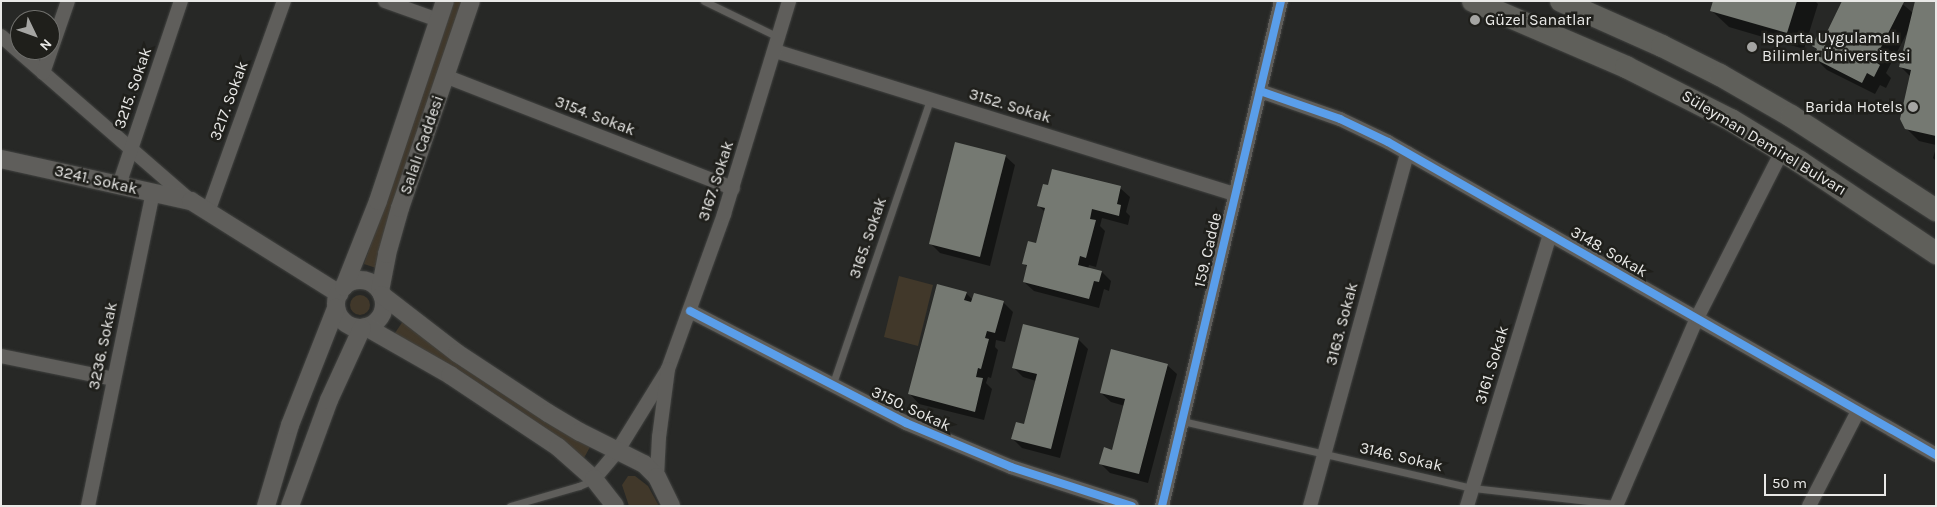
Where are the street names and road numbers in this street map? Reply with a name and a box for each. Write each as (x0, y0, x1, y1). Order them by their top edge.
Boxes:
street label: 3215. Sokak (110, 45, 156, 131)
street label: 3217. Sokak (206, 59, 252, 143)
street label: 3152. Sokak (967, 84, 1053, 128)
street label: Süleyman Demirel Bulvarı (1678, 86, 1850, 200)
street label: 3154. Sokak (552, 92, 638, 140)
street label: Salalı Caddesi (396, 93, 448, 197)
street label: 3167. Sokak (694, 138, 738, 224)
street label: 3241. Sokak (52, 161, 140, 199)
street label: 3165. Sokak (845, 195, 891, 281)
street label: 159. Cadde (1190, 211, 1226, 289)
street label: 3148. Sokak (1567, 222, 1651, 282)
street label: 3163. Sokak (1322, 280, 1362, 368)
street label: 3236. Sokak (84, 300, 122, 392)
street label: 3161. Sokak (1471, 323, 1513, 407)
street label: 3150. Sokak (868, 382, 954, 436)
street label: 3146. Sokak (1358, 438, 1444, 476)

